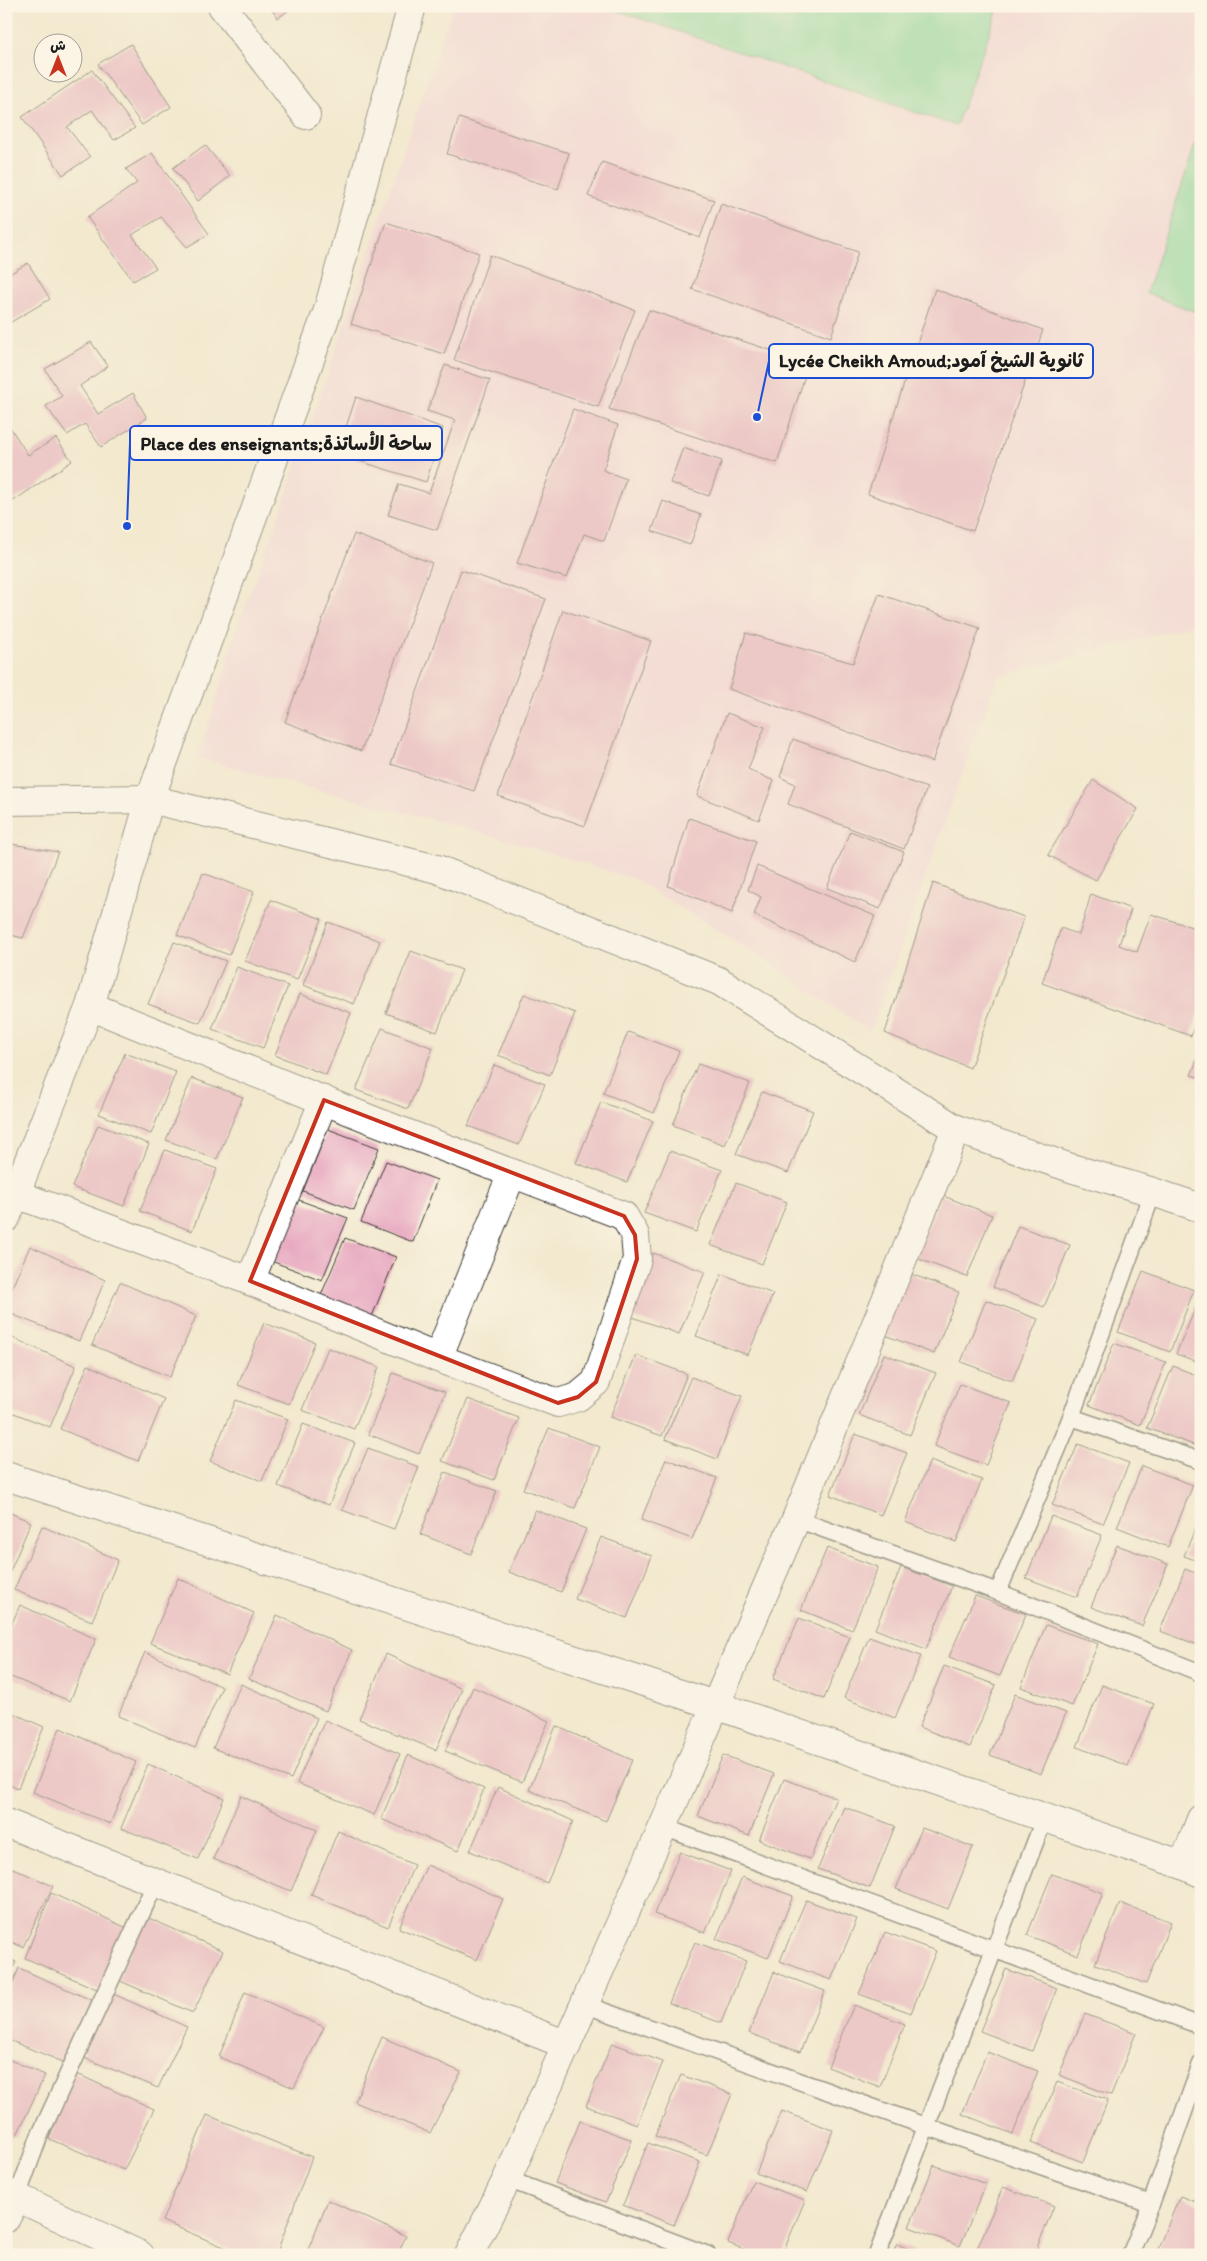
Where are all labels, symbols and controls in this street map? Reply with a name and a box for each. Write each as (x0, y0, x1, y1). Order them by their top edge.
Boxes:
north arrow (32, 32, 82, 82)
text: ش (50, 37, 66, 54)
callout: Lycée Cheikh Amoud;ثانوية الشيخ آمود (769, 344, 1093, 378)
text: Lycée Cheikh Amoud;ثانوية الشيخ آمود (779, 349, 1085, 373)
callout: Place des enseignants;ساحة الأساتذة (130, 426, 442, 460)
text: Place des enseignants;ساحة الأساتذة (140, 431, 432, 455)

